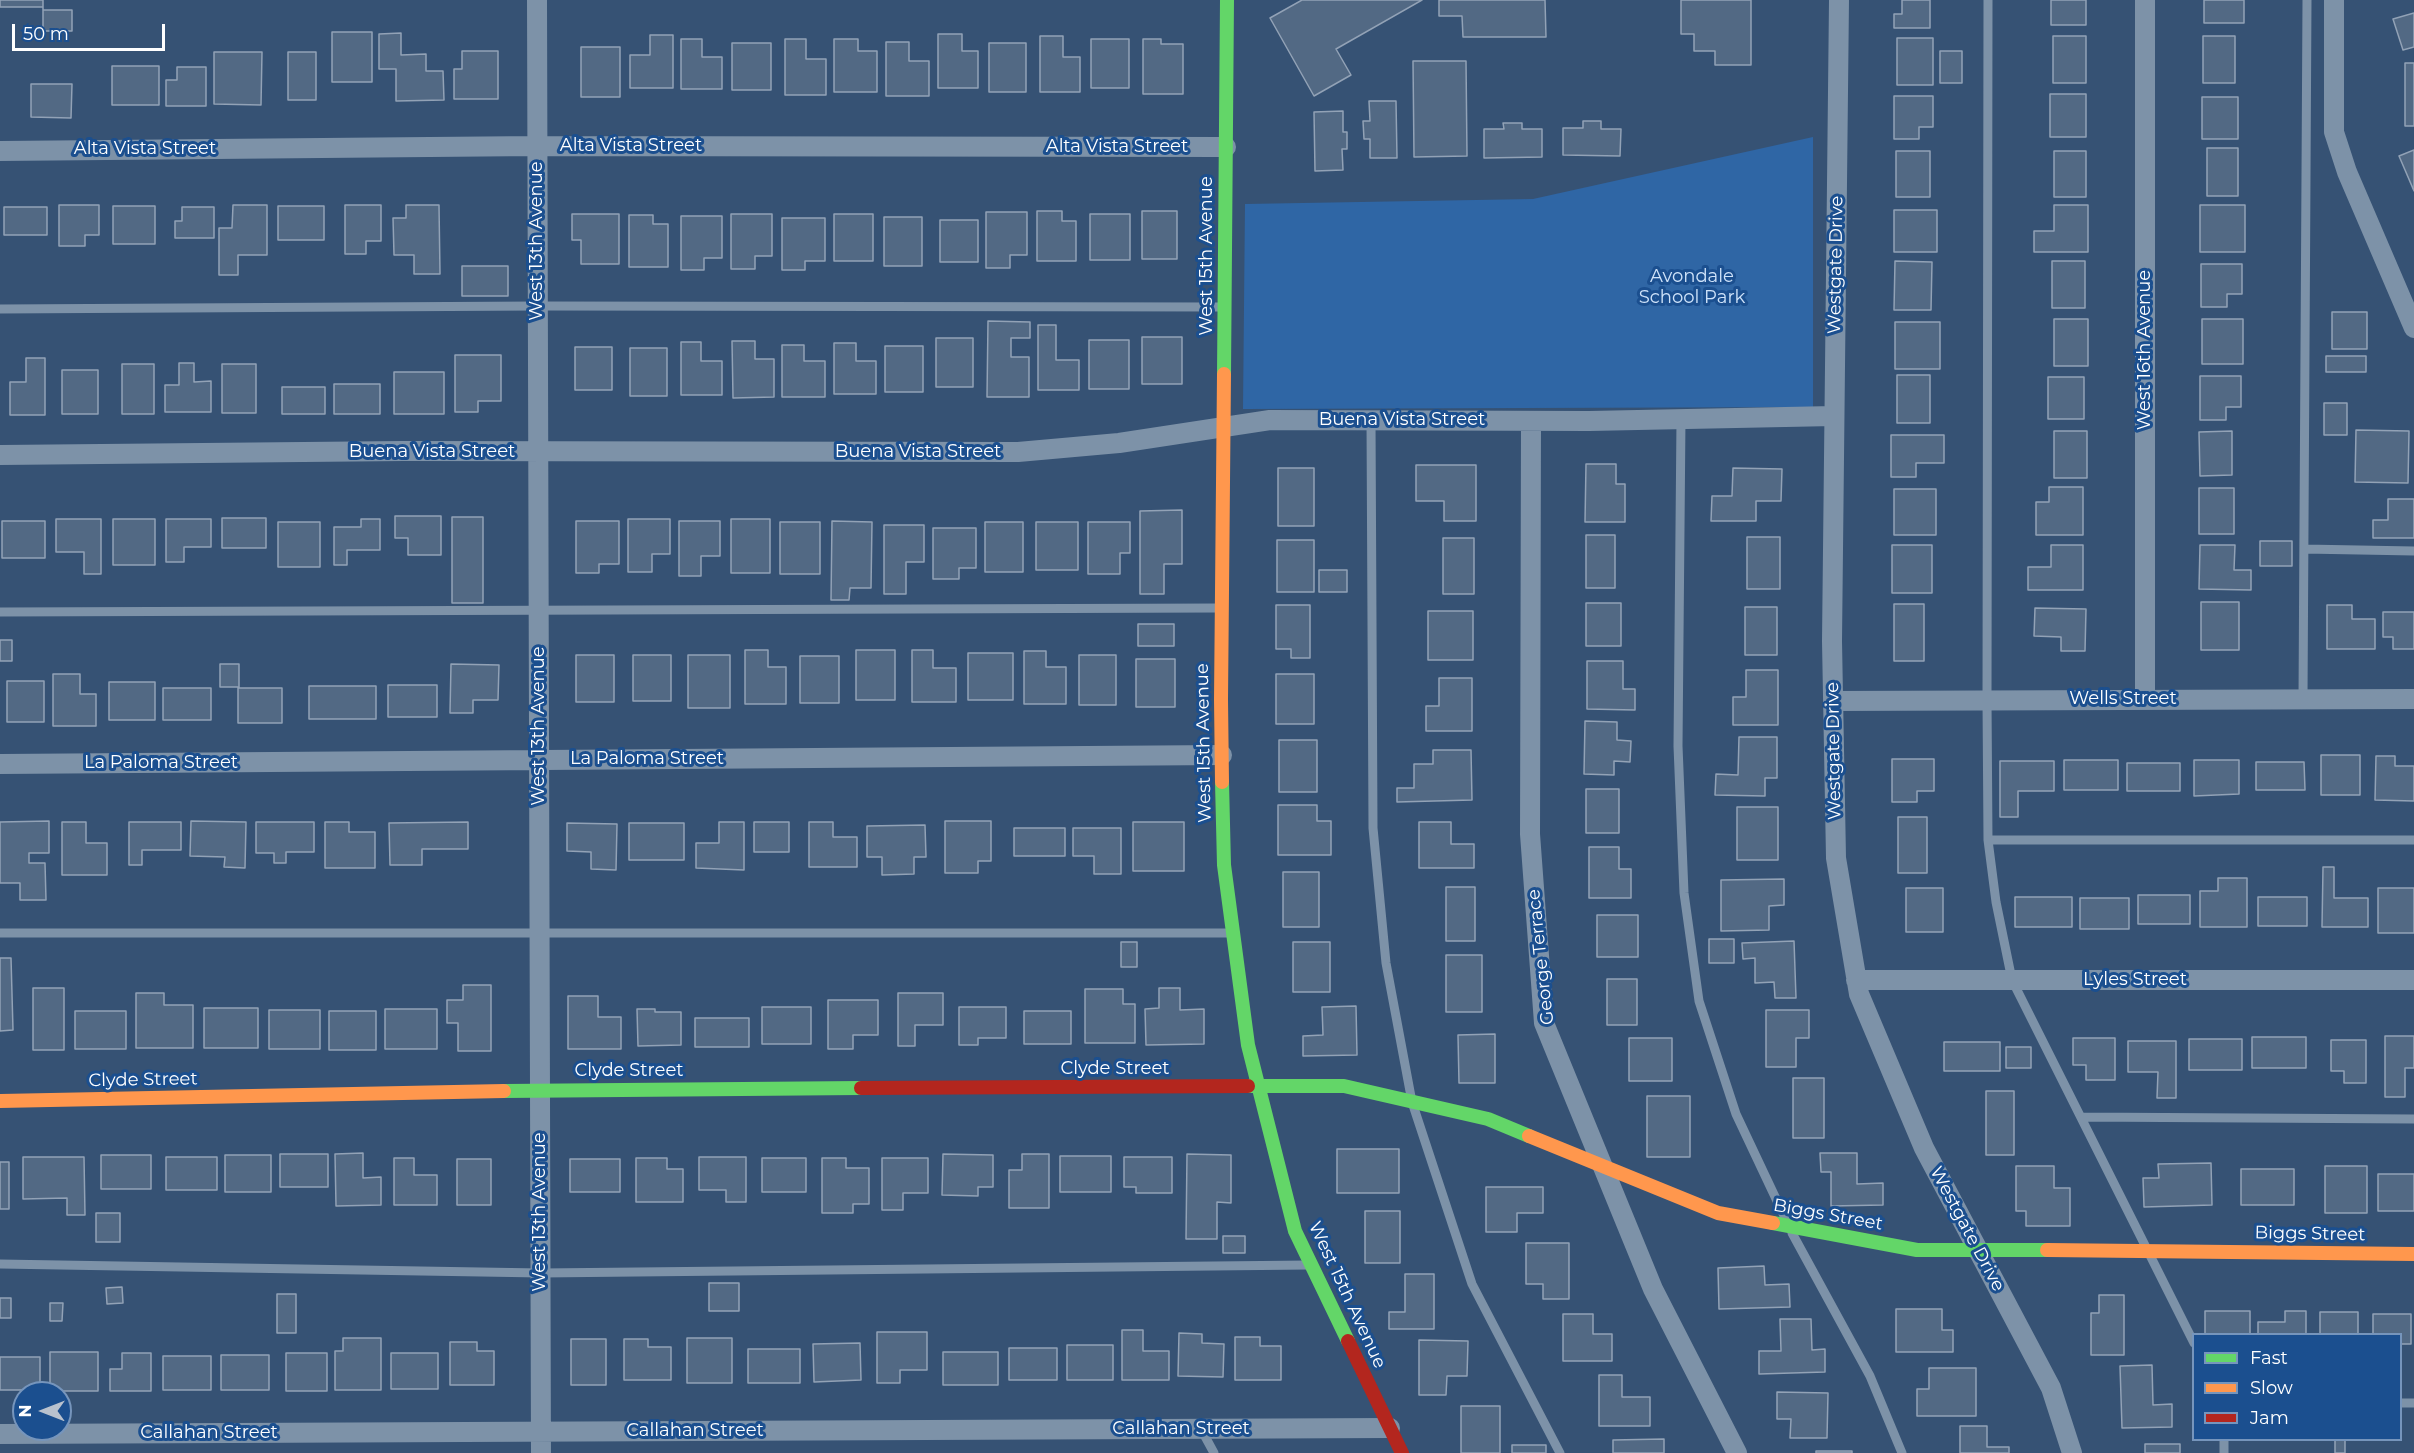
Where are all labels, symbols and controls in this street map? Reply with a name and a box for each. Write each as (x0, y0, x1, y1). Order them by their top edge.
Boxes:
scale bar (15, 12, 168, 50)
text: 50 m (23, 23, 69, 45)
street label: Alta Vista Street (560, 135, 702, 157)
street label: Alta Vista Street (1046, 136, 1188, 158)
street label: Alta Vista Street (74, 138, 216, 160)
street label: West 13th Avenue (526, 161, 548, 321)
street label: West 15th Avenue (1196, 176, 1218, 336)
street label: Westgate Drive (1824, 196, 1848, 334)
park label: Avondale School Park (1639, 266, 1745, 308)
street label: West 16th Avenue (2134, 270, 2156, 430)
street label: Buena Vista Street (1319, 409, 1485, 431)
street label: Buena Vista Street (349, 441, 515, 463)
street label: Buena Vista Street (835, 441, 1001, 463)
street label: West 13th Avenue (528, 646, 550, 806)
street label: West 15th Avenue (1192, 663, 1216, 823)
street label: Westgate Drive (1822, 682, 1846, 820)
street label: Wells Street (2069, 688, 2177, 710)
street label: La Paloma Street (570, 748, 724, 770)
street label: La Paloma Street (84, 752, 238, 774)
street label: George Terrace (1523, 888, 1559, 1026)
street label: Lyles Street (2083, 969, 2187, 991)
street label: Clyde Street (1060, 1058, 1170, 1080)
street label: Clyde Street (574, 1060, 684, 1082)
street label: Clyde Street (88, 1068, 198, 1092)
street label: West 13th Avenue (529, 1132, 551, 1292)
street label: Westgate Drive (1925, 1163, 2009, 1295)
street label: Biggs Street (1771, 1195, 1885, 1235)
street label: West 15th Avenue (1304, 1218, 1390, 1372)
street label: Biggs Street (2254, 1222, 2366, 1246)
legend (2192, 1333, 2402, 1441)
text: Fast (2250, 1347, 2288, 1369)
text: Slow (2250, 1377, 2293, 1399)
north arrow (12, 1381, 72, 1441)
text: N (16, 1405, 35, 1417)
text: Jam (2250, 1407, 2289, 1429)
street label: Callahan Street (1112, 1418, 1250, 1440)
street label: Callahan Street (626, 1420, 764, 1442)
street label: Callahan Street (140, 1422, 278, 1444)

